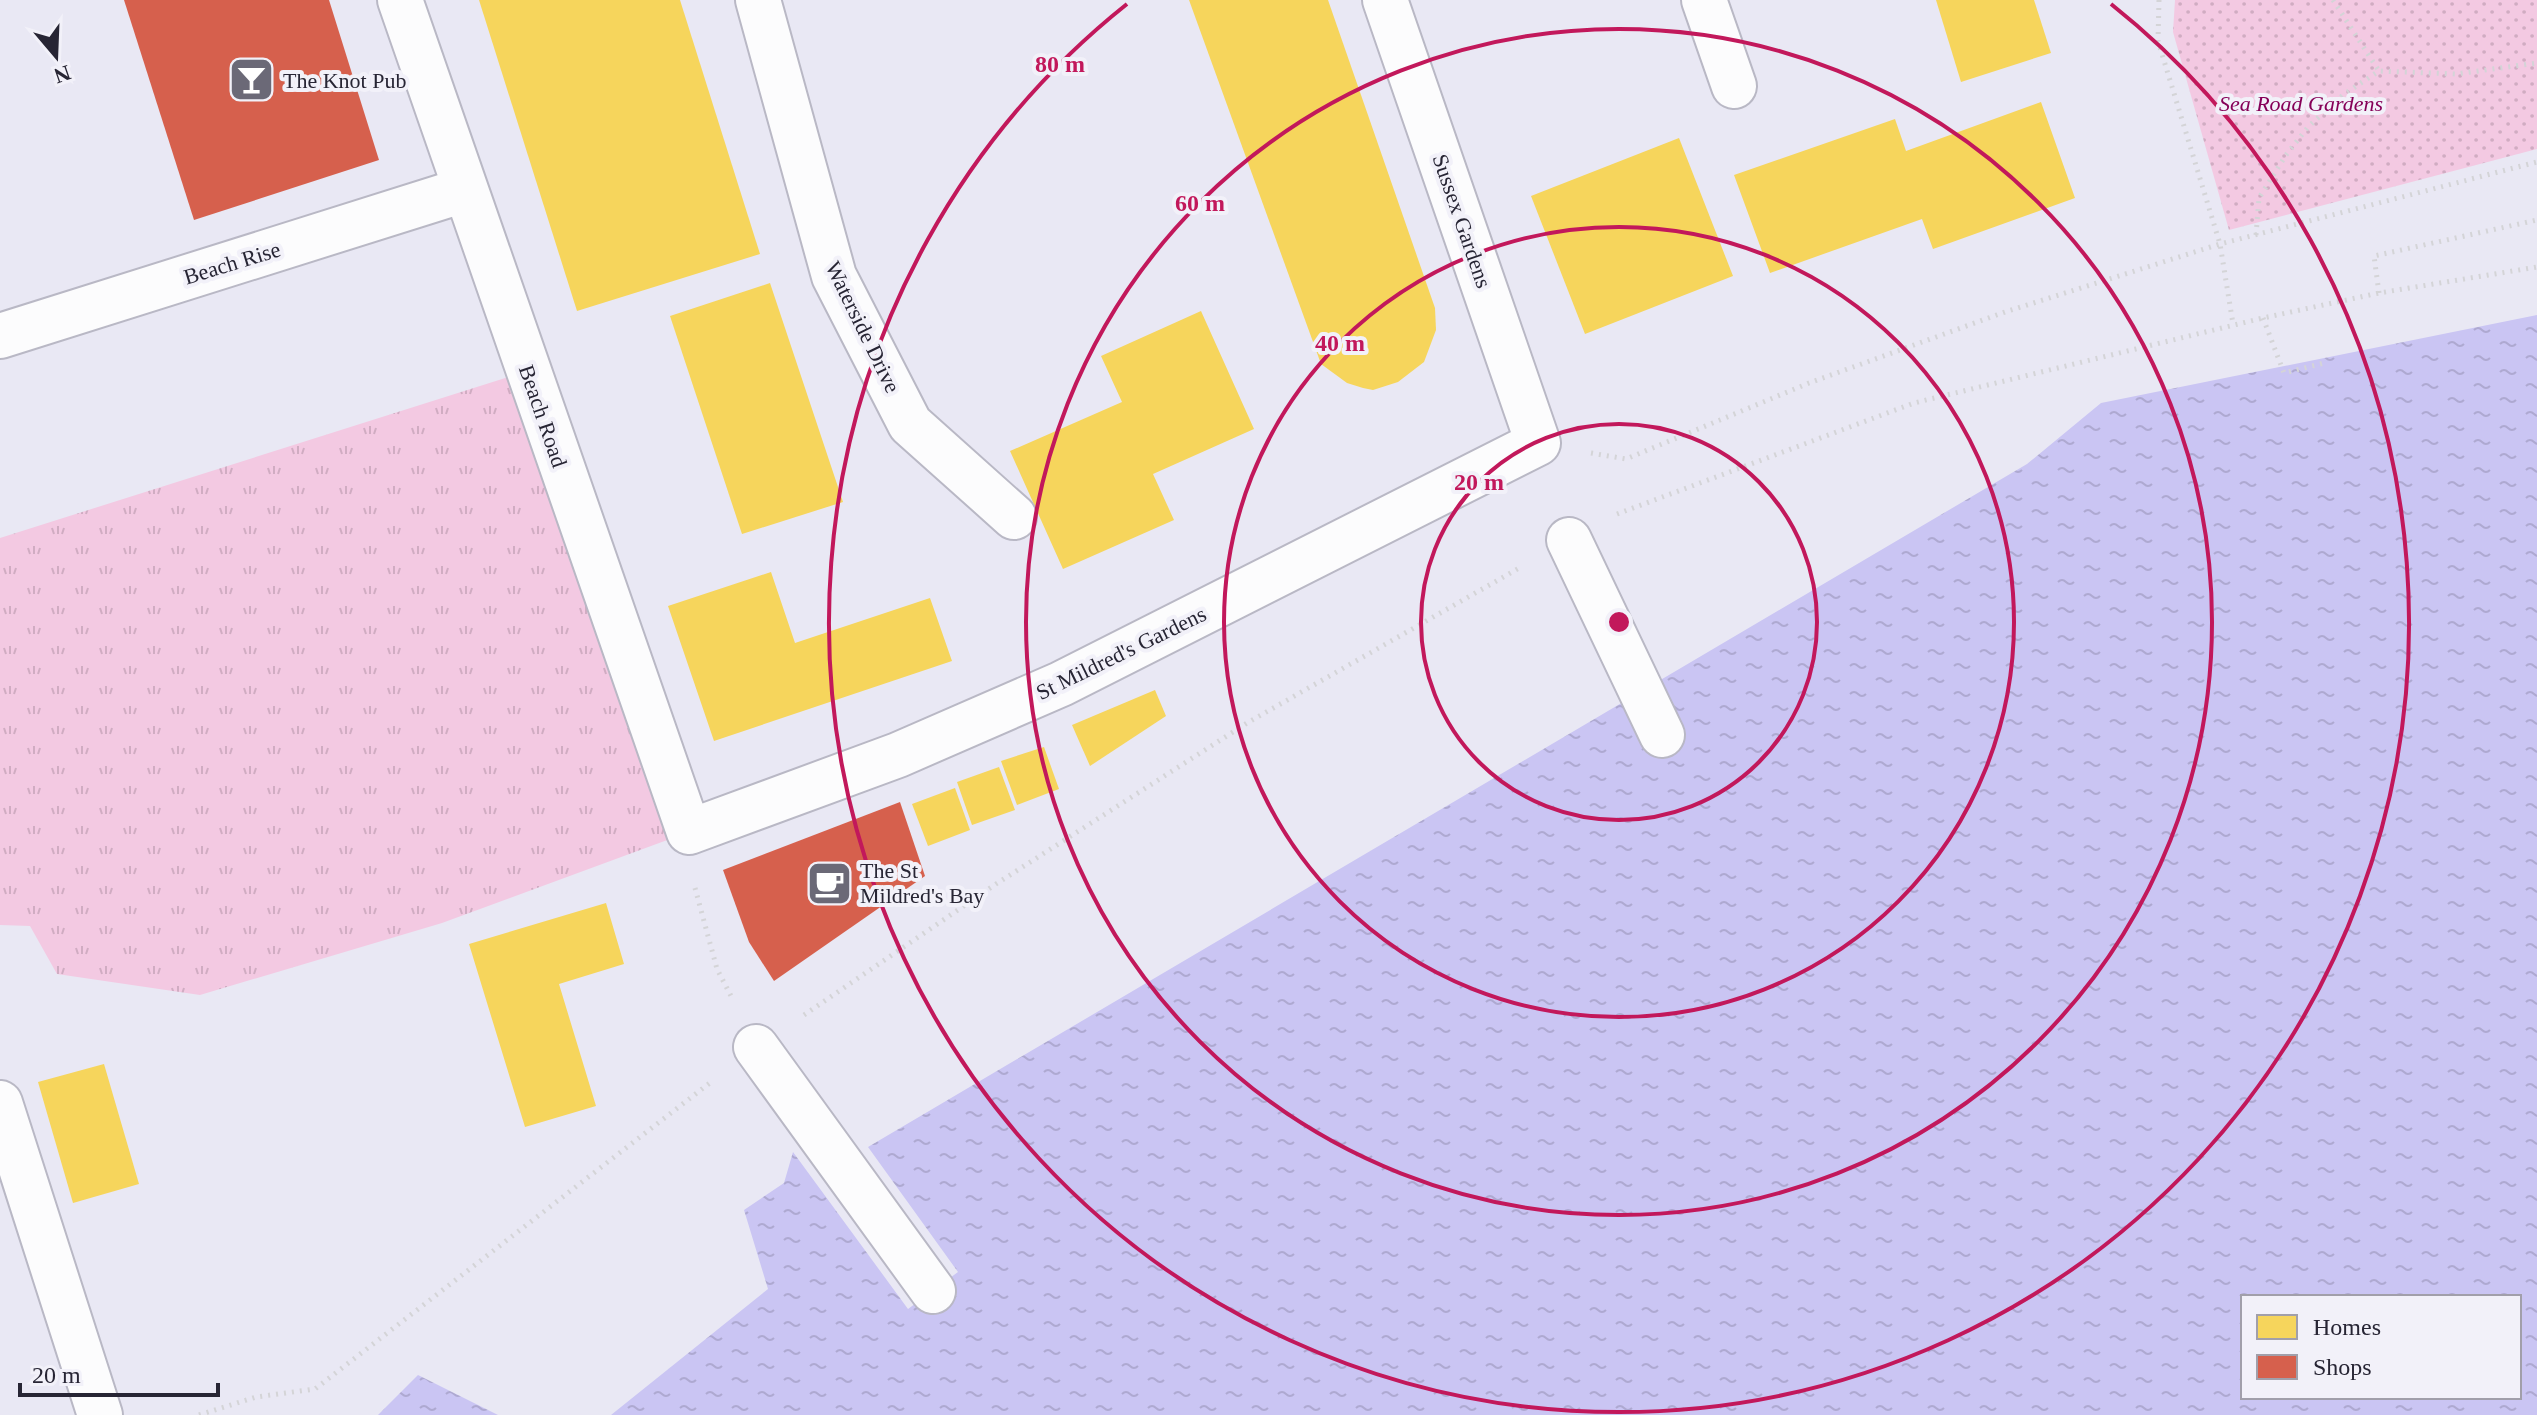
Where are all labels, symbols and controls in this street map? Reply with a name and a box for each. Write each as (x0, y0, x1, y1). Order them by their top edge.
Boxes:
north arrow (16, 16, 96, 96)
text: 80 m (1035, 51, 1085, 77)
bar icon: The Knot Pub (228, 56, 276, 104)
text: N (51, 60, 74, 89)
place label: The Knot Pub (283, 68, 406, 93)
park label: Sea Road Gardens (2219, 91, 2383, 116)
street label: Sussex Gardens (1427, 151, 1497, 291)
text: 60 m (1175, 190, 1225, 216)
street label: Beach Rise (181, 236, 283, 290)
street label: Waterside Drive (820, 257, 906, 397)
text: 40 m (1315, 330, 1365, 356)
street label: Beach Road (514, 361, 572, 471)
text: 20 m (1454, 469, 1504, 495)
street label: St Mildred's Gardens (1032, 601, 1210, 705)
centre of rings (1605, 608, 1633, 636)
place label: The St Mildred's Bay (860, 858, 984, 908)
cafe icon: The St Mildred's Bay (805, 859, 853, 907)
legend (2241, 1295, 2521, 1399)
text: Homes (2313, 1314, 2381, 1340)
scale bar (20, 1347, 218, 1397)
text: Shops (2313, 1354, 2372, 1380)
text: 20 m (32, 1362, 81, 1388)

